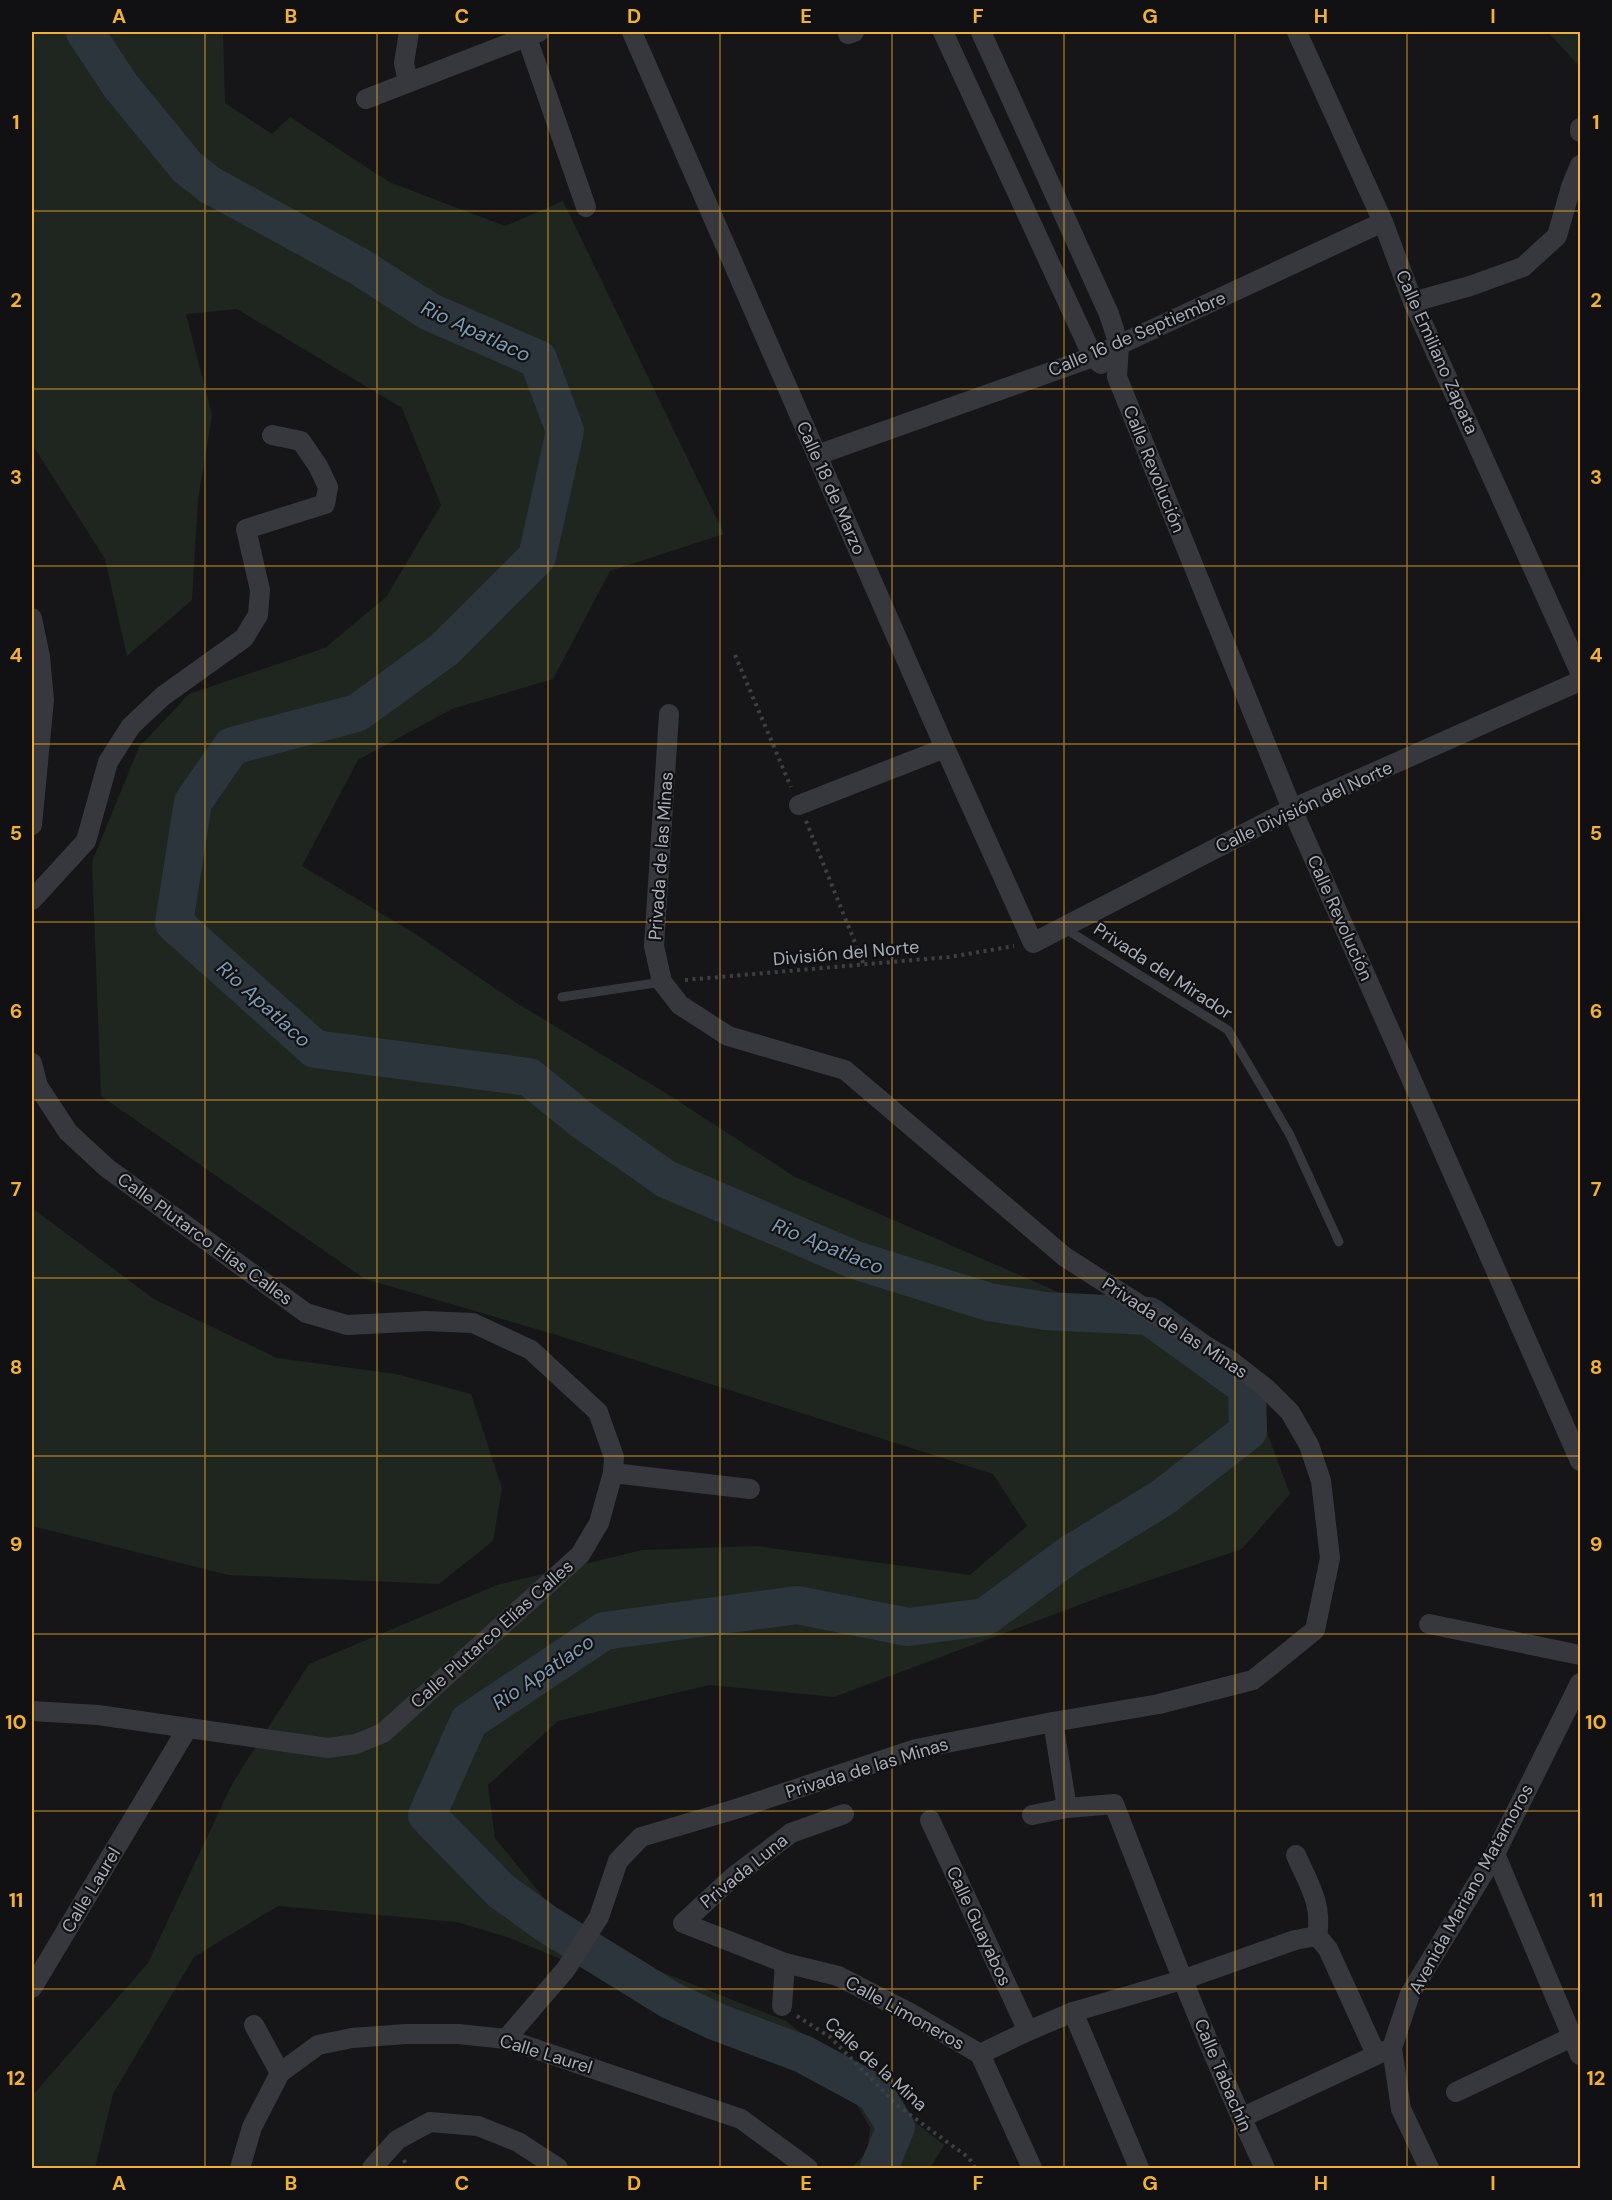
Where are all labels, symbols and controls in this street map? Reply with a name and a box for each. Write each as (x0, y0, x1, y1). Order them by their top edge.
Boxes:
text: A (112, 3, 126, 29)
text: B (285, 3, 297, 29)
text: C (455, 3, 469, 29)
text: D (627, 3, 641, 29)
text: E (800, 3, 812, 29)
text: F (972, 3, 984, 29)
text: G (1142, 3, 1158, 29)
text: H (1314, 3, 1328, 29)
text: I (1490, 3, 1496, 29)
text: 1 (12, 109, 20, 135)
text: 1 (1592, 109, 1600, 135)
street label: Calle Emiliano Zapata (1390, 266, 1484, 438)
street label: Calle 16 de Septiembre (1045, 286, 1229, 382)
text: 2 (10, 287, 22, 313)
text: 2 (1590, 287, 1602, 313)
water label: Rio Apatlaco (417, 294, 535, 368)
street label: Calle Revolución (1118, 402, 1190, 536)
street label: Calle 18 de Marzo (791, 417, 871, 559)
text: 3 (10, 464, 22, 490)
text: 3 (1590, 464, 1602, 490)
text: 4 (10, 642, 23, 668)
text: 4 (1590, 642, 1603, 668)
street label: Calle División del Norte (1212, 755, 1396, 859)
street label: Privada de las Minas (643, 771, 679, 941)
text: 5 (10, 820, 22, 846)
text: 5 (1590, 820, 1602, 846)
street label: Calle Revolución (1301, 851, 1379, 985)
street label: Privada del Mirador (1089, 917, 1237, 1025)
street label: División del Norte (772, 935, 920, 971)
water label: Rio Apatlaco (212, 955, 316, 1053)
text: 6 (10, 998, 22, 1024)
text: 6 (1590, 998, 1602, 1024)
street label: Calle Plutarco Elías Calles (113, 1167, 297, 1311)
text: 7 (11, 1176, 22, 1202)
text: 7 (1591, 1176, 1602, 1202)
water label: Rio Apatlaco (769, 1212, 887, 1280)
street label: Privada de las Minas (1098, 1272, 1252, 1384)
text: 8 (10, 1354, 22, 1380)
text: 8 (1590, 1354, 1602, 1380)
text: 9 (10, 1531, 22, 1557)
text: 9 (1590, 1531, 1602, 1557)
street label: Calle Plutarco Elías Calles (405, 1554, 579, 1714)
water label: Rio Apatlaco (487, 1628, 599, 1716)
text: 10 (5, 1709, 27, 1735)
text: 10 (1585, 1709, 1607, 1735)
street label: Privada de las Minas (783, 1732, 951, 1804)
street label: Avenida Mariano Matamoros (1403, 1780, 1539, 1998)
street label: Privada Luna (695, 1828, 793, 1914)
street label: Calle Laurel (56, 1843, 126, 1937)
street label: Calle Guayabos (941, 1862, 1017, 1990)
text: 11 (9, 1887, 23, 1913)
text: 11 (1589, 1887, 1603, 1913)
street label: Calle Limoneros (841, 1970, 969, 2056)
street label: Calle de la Mina (820, 2012, 932, 2116)
street label: Calle Tabachín (1188, 2015, 1258, 2135)
street label: Calle Laurel (497, 2029, 595, 2079)
text: 12 (7, 2065, 25, 2091)
text: 12 (1587, 2065, 1605, 2091)
text: A (112, 2170, 126, 2196)
text: B (285, 2170, 297, 2196)
text: C (455, 2170, 469, 2196)
text: D (627, 2170, 641, 2196)
text: E (800, 2170, 812, 2196)
text: F (972, 2170, 984, 2196)
text: G (1142, 2170, 1158, 2196)
text: H (1314, 2170, 1328, 2196)
text: I (1490, 2170, 1496, 2196)

